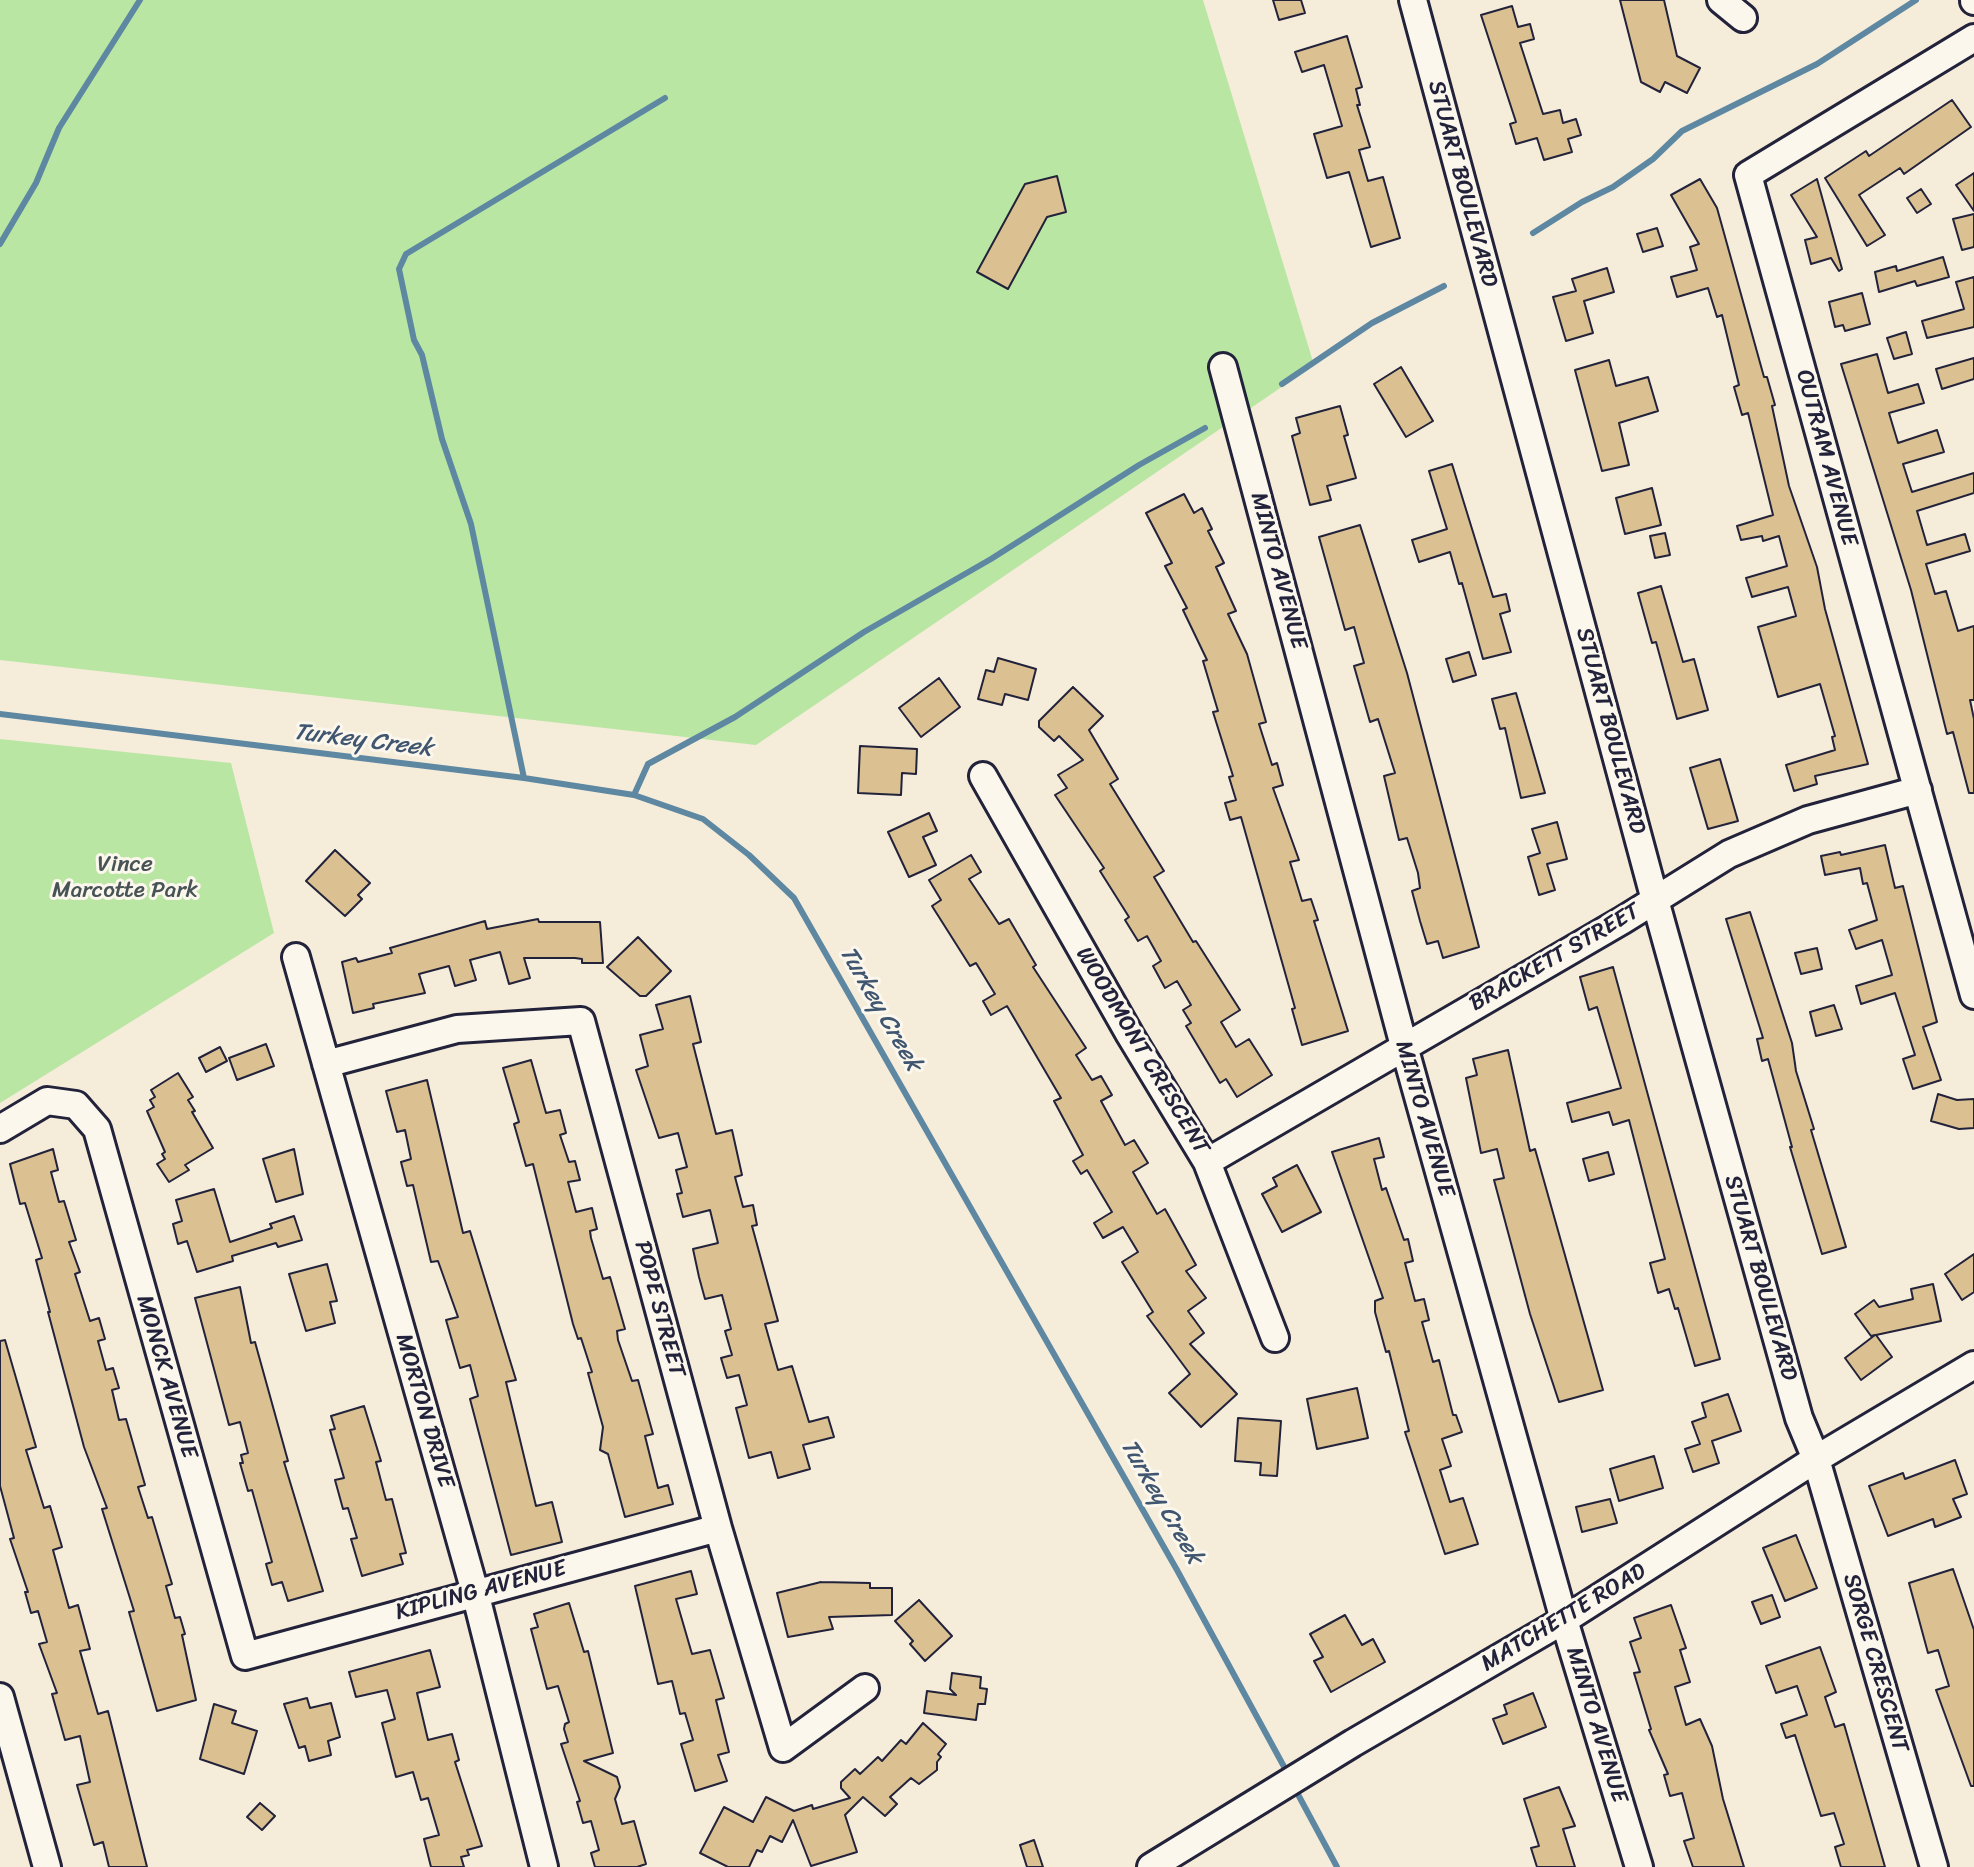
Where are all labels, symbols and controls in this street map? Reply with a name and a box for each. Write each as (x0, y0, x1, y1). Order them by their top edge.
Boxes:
street label: STUART BOULEVARD (1421, 78, 1503, 290)
street label: OUTRAM AVENUE (1789, 367, 1863, 549)
street label: MINTO AVENUE (1244, 489, 1312, 653)
street label: STUART BOULEVARD (1569, 625, 1651, 837)
water label: Turkey Creek (292, 718, 434, 764)
park label: Vince Marcotte Park (52, 851, 198, 905)
street label: BRACKETT STREET (1465, 898, 1645, 1018)
water label: Turkey Creek (833, 941, 927, 1077)
street label: WOODMONT CRESCENT (1069, 942, 1215, 1160)
street label: MINTO AVENUE (1388, 1038, 1460, 1200)
street label: STUART BOULEVARD (1717, 1172, 1803, 1384)
street label: POPE STREET (628, 1238, 690, 1380)
street label: MONCK AVENUE (129, 1292, 203, 1462)
street label: MORTON DRIVE (389, 1331, 459, 1491)
water label: Turkey Creek (1114, 1434, 1208, 1570)
street label: KIPLING AVENUE (393, 1555, 569, 1627)
street label: MATCHETTE ROAD (1476, 1558, 1652, 1678)
street label: SORGE CRESCENT (1836, 1571, 1914, 1755)
street label: MINTO AVENUE (1559, 1644, 1633, 1806)

